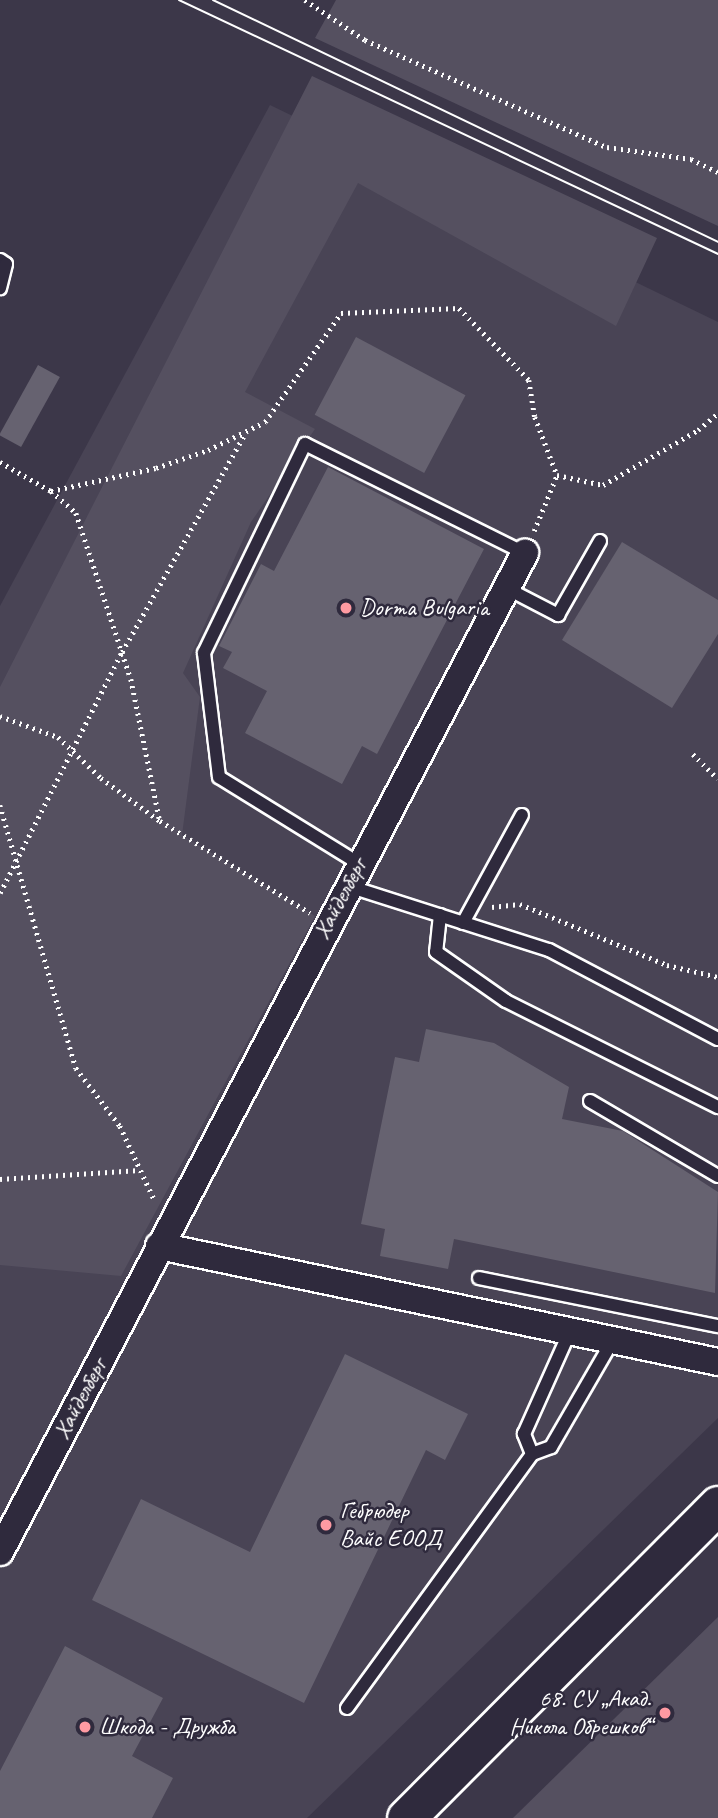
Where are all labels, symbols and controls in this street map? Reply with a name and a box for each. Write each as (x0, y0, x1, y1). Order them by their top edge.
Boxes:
place label: Dorma Bulgaria (360, 594, 489, 622)
marker: Dorma Bulgaria (338, 600, 354, 616)
street label: Хайделберг (307, 854, 373, 944)
street label: Хайделберг (47, 1354, 113, 1444)
place label: Гебрюдер Вайс ЕООД (340, 1497, 441, 1553)
marker: Гебрюдер Вайс ЕООД (318, 1517, 334, 1533)
place label: 68. СУ „Акад. Никола Обрешков“ (509, 1685, 651, 1741)
marker: 68. СУ „Акад. Никола Обрешков“ (657, 1705, 673, 1721)
place label: Шкода - Дружба (99, 1713, 235, 1741)
marker: Шкода - Дружба (77, 1719, 93, 1735)

